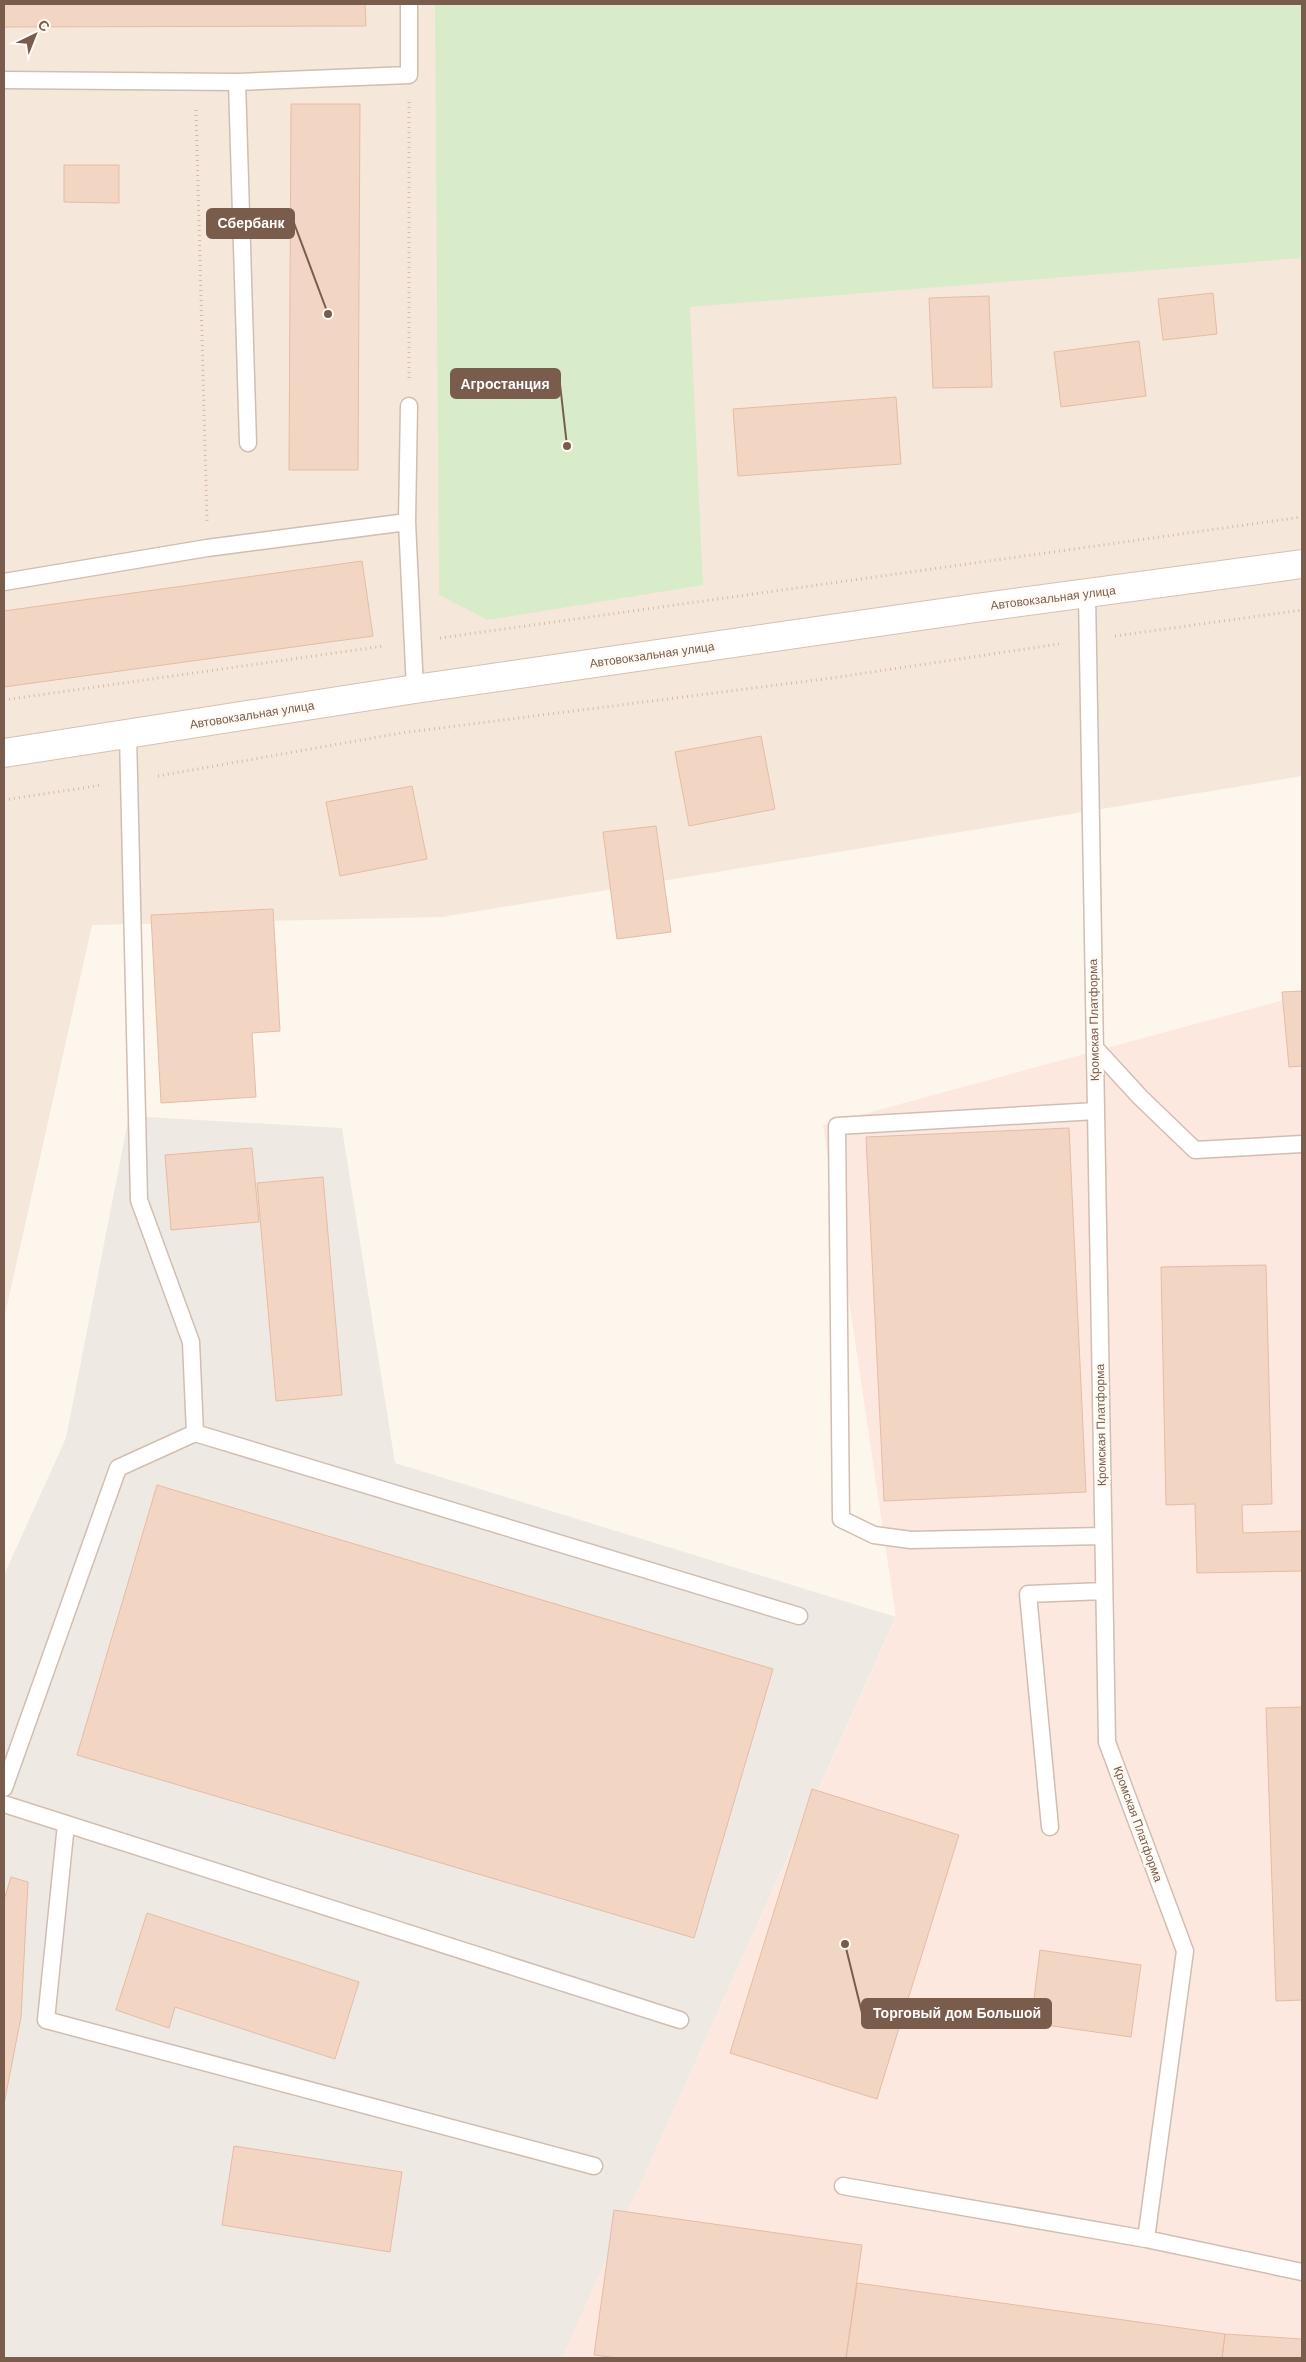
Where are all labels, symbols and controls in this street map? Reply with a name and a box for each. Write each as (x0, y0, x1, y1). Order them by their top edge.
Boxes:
north arrow (10, 10, 60, 60)
text: С (35, 16, 53, 35)
callout: Сбербанк (207, 209, 294, 238)
text: Сбербанк (218, 215, 285, 231)
callout: Агростанция (451, 369, 560, 398)
text: Агростанция (460, 376, 550, 392)
street label: Автовокзальная улица (990, 583, 1117, 613)
street label: Автовокзальная улица (589, 639, 716, 671)
street label: Автовокзальная улица (189, 698, 316, 732)
street label: Кромская Платформа (1086, 958, 1102, 1081)
street label: Кромская Платформа (1093, 1363, 1109, 1486)
street label: Кромская Платформа (1111, 1764, 1166, 1884)
callout: Торговый дом Большой (862, 1999, 1051, 2028)
text: Торговый дом Большой (873, 2005, 1041, 2021)

